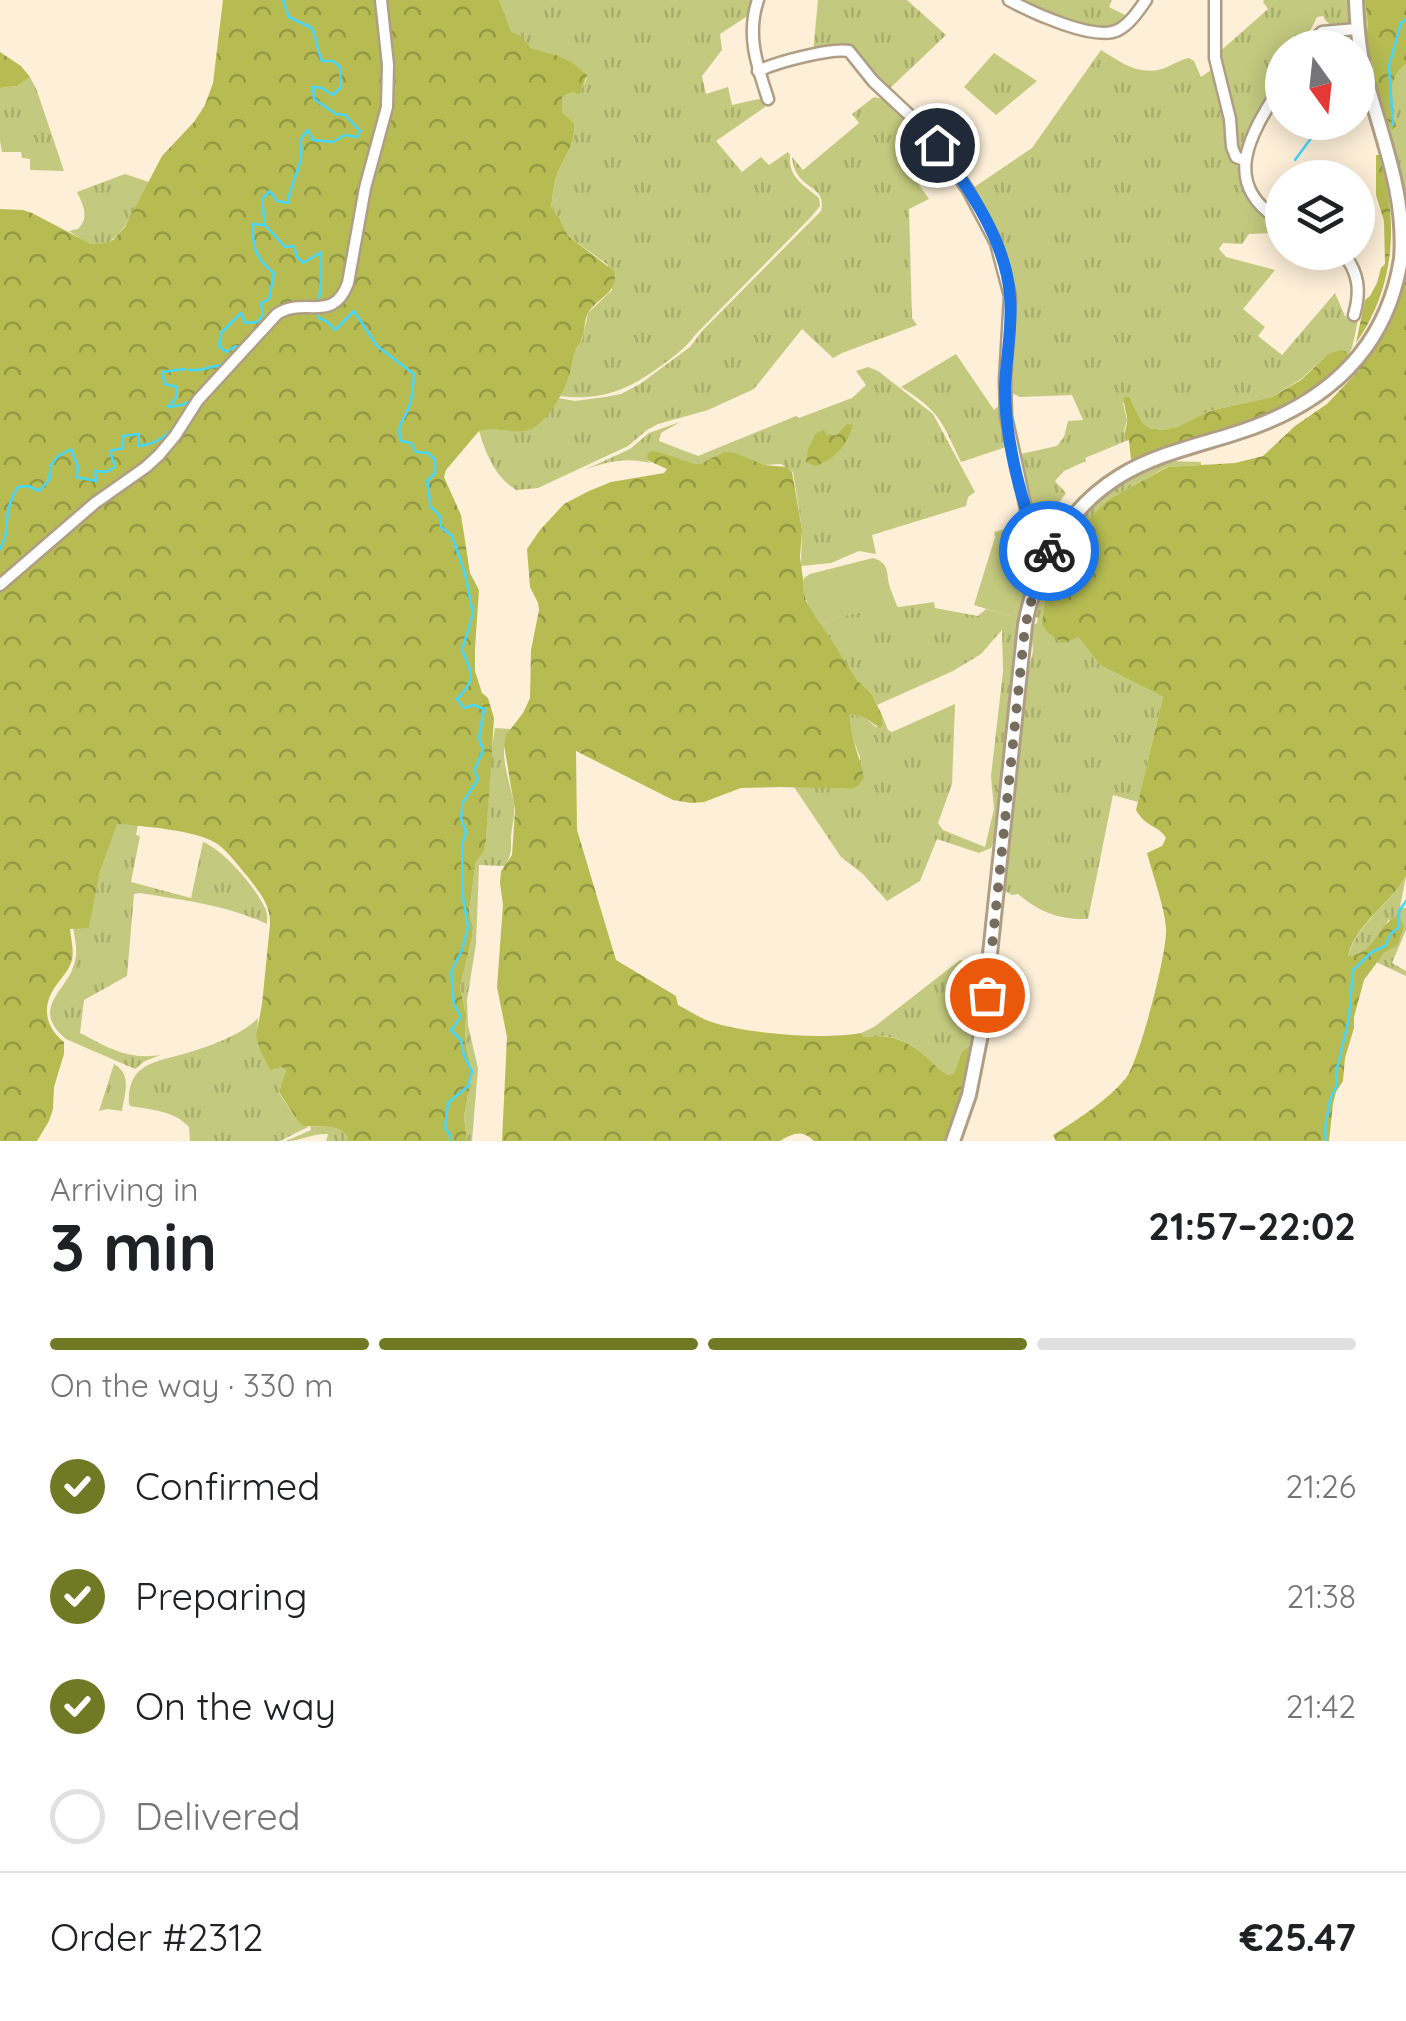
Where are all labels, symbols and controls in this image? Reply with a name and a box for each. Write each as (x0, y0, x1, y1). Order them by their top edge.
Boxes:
north arrow (1265, 30, 1375, 140)
map controls (1265, 30, 1375, 270)
pin (895, 103, 980, 188)
icon: home (910, 118, 965, 173)
button: layers (1265, 160, 1375, 270)
courier (999, 501, 1099, 601)
icon: bike (1022, 524, 1077, 579)
pin (945, 953, 1030, 1038)
icon: bag (960, 968, 1015, 1023)
text: Arriving in (50, 1169, 199, 1209)
text: 21:57–22:02 (1148, 1202, 1356, 1250)
text: 3 min (50, 1206, 217, 1287)
text: On the way · 330 m (50, 1365, 334, 1405)
icon: check (50, 1459, 105, 1514)
text: Confirmed (135, 1462, 320, 1510)
text: 21:26 (1286, 1466, 1356, 1506)
icon: check (50, 1569, 105, 1624)
text: Preparing (135, 1572, 307, 1620)
text: 21:38 (1286, 1576, 1356, 1616)
icon: check (50, 1679, 105, 1734)
text: On the way (135, 1682, 336, 1730)
text: 21:42 (1286, 1686, 1356, 1726)
text: Delivered (135, 1792, 301, 1840)
text: Order #2312 (50, 1913, 263, 1961)
text: €25.47 (1240, 1913, 1356, 1961)

